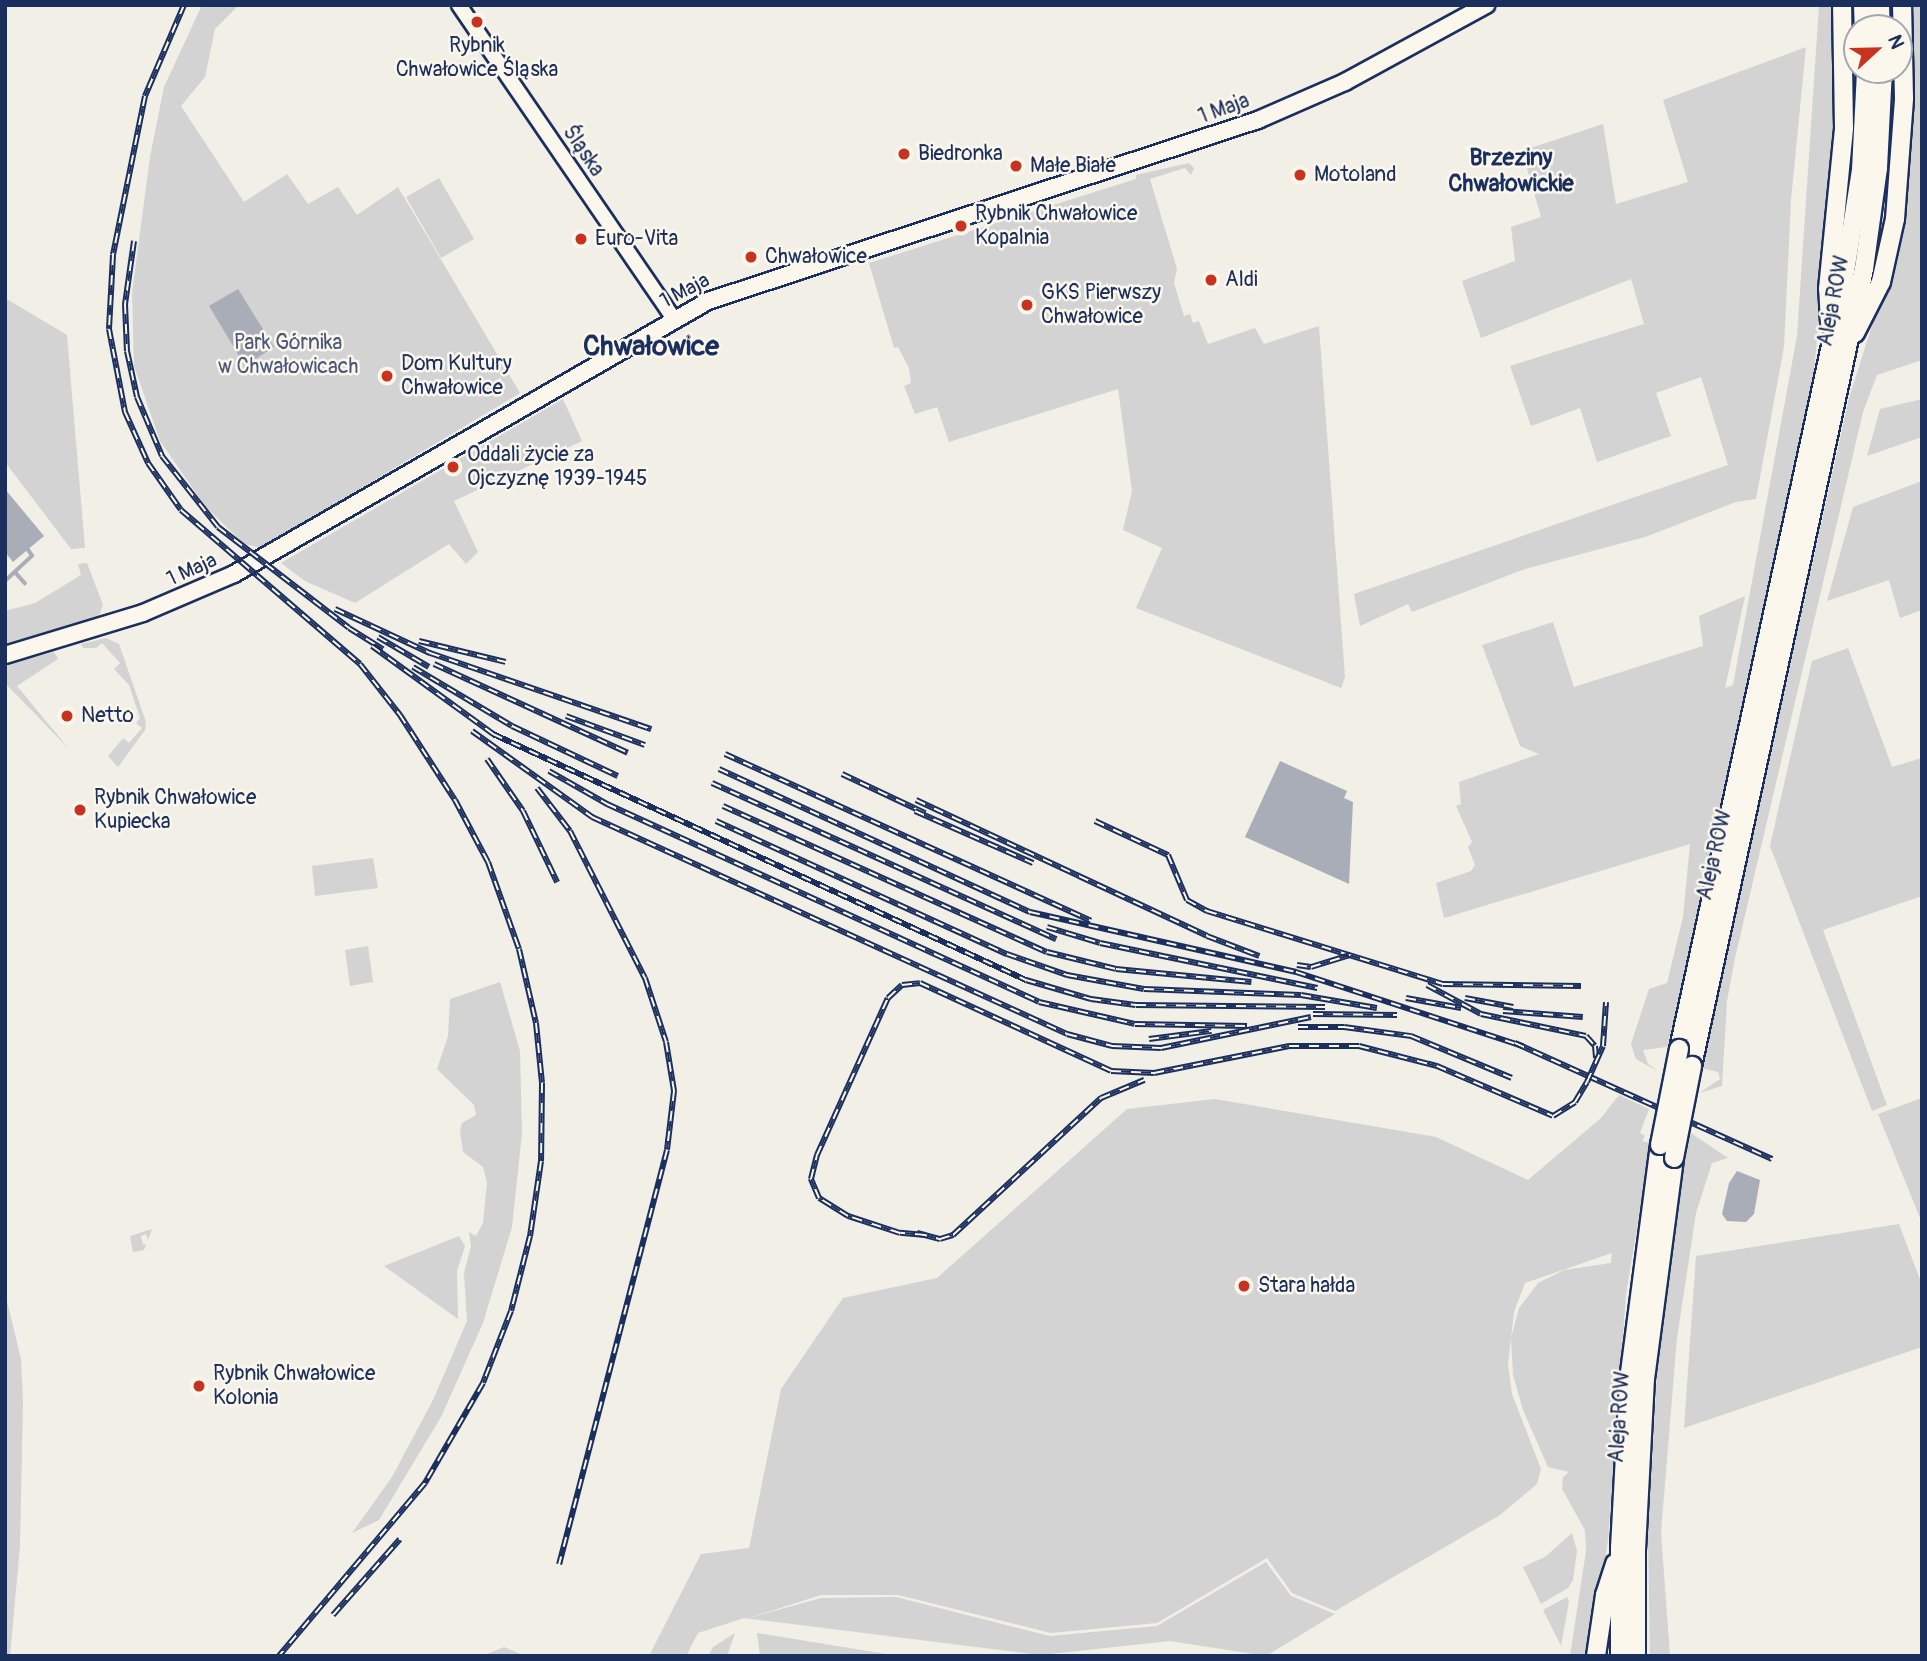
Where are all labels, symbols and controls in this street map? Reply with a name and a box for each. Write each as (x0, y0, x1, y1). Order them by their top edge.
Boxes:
marker: Rybnik Chwałowice Śląska (469, 14, 485, 30)
north arrow (1843, 14, 1913, 84)
text: N (1882, 31, 1909, 52)
place label: Rybnik Chwałowice Śląska (396, 33, 558, 83)
street label: 1 Maja (1195, 88, 1253, 130)
street label: Śląska (557, 121, 609, 181)
place label: Biedronka (918, 141, 1003, 167)
district label: Brzeziny Chwałowickie (1448, 144, 1574, 198)
marker: Biedronka (896, 146, 912, 162)
place label: Małe Białe (1030, 153, 1116, 179)
marker: Małe Białe (1008, 158, 1024, 174)
place label: Motoland (1314, 162, 1396, 188)
marker: Motoland (1292, 167, 1308, 183)
place label: Rybnik Chwałowice Kopalnia (975, 201, 1137, 251)
marker: Rybnik Chwałowice Kopalnia (953, 218, 969, 234)
place label: Euro-Vita (595, 226, 678, 252)
marker: Euro-Vita (573, 231, 589, 247)
place label: Chwałowice (765, 244, 867, 270)
marker: Chwałowice (743, 249, 759, 265)
street label: Aleja ROW (1813, 254, 1855, 348)
place label: Aldi (1225, 267, 1258, 293)
street label: 1 Maja (656, 268, 714, 314)
marker: Aldi (1203, 272, 1219, 288)
place label: GKS Pierwszy Chwałowice (1041, 280, 1161, 330)
marker: GKS Pierwszy Chwałowice (1019, 297, 1035, 313)
park label: Park Górnika w Chwałowicach (218, 330, 358, 380)
district label: Chwałowice (583, 330, 719, 364)
place label: Dom Kultury Chwałowice (401, 351, 512, 401)
marker: Dom Kultury Chwałowice (379, 368, 395, 384)
place label: Oddali życie za Ojczyznę 1939-1945 (467, 442, 647, 492)
marker: Oddali życie za Ojczyznę 1939-1945 (445, 459, 461, 475)
street label: 1 Maja (163, 548, 221, 592)
place label: Netto (81, 703, 134, 729)
marker: Netto (59, 708, 75, 724)
place label: Rybnik Chwałowice Kupiecka (94, 785, 256, 835)
marker: Rybnik Chwałowice Kupiecka (72, 802, 88, 818)
street label: Aleja ROW (1692, 808, 1738, 902)
place label: Stara hałda (1258, 1273, 1355, 1299)
marker: Stara hałda (1236, 1278, 1252, 1294)
place label: Rybnik Chwałowice Kolonia (213, 1361, 375, 1411)
street label: Aleja ROW (1604, 1370, 1636, 1464)
marker: Rybnik Chwałowice Kolonia (191, 1378, 207, 1394)

